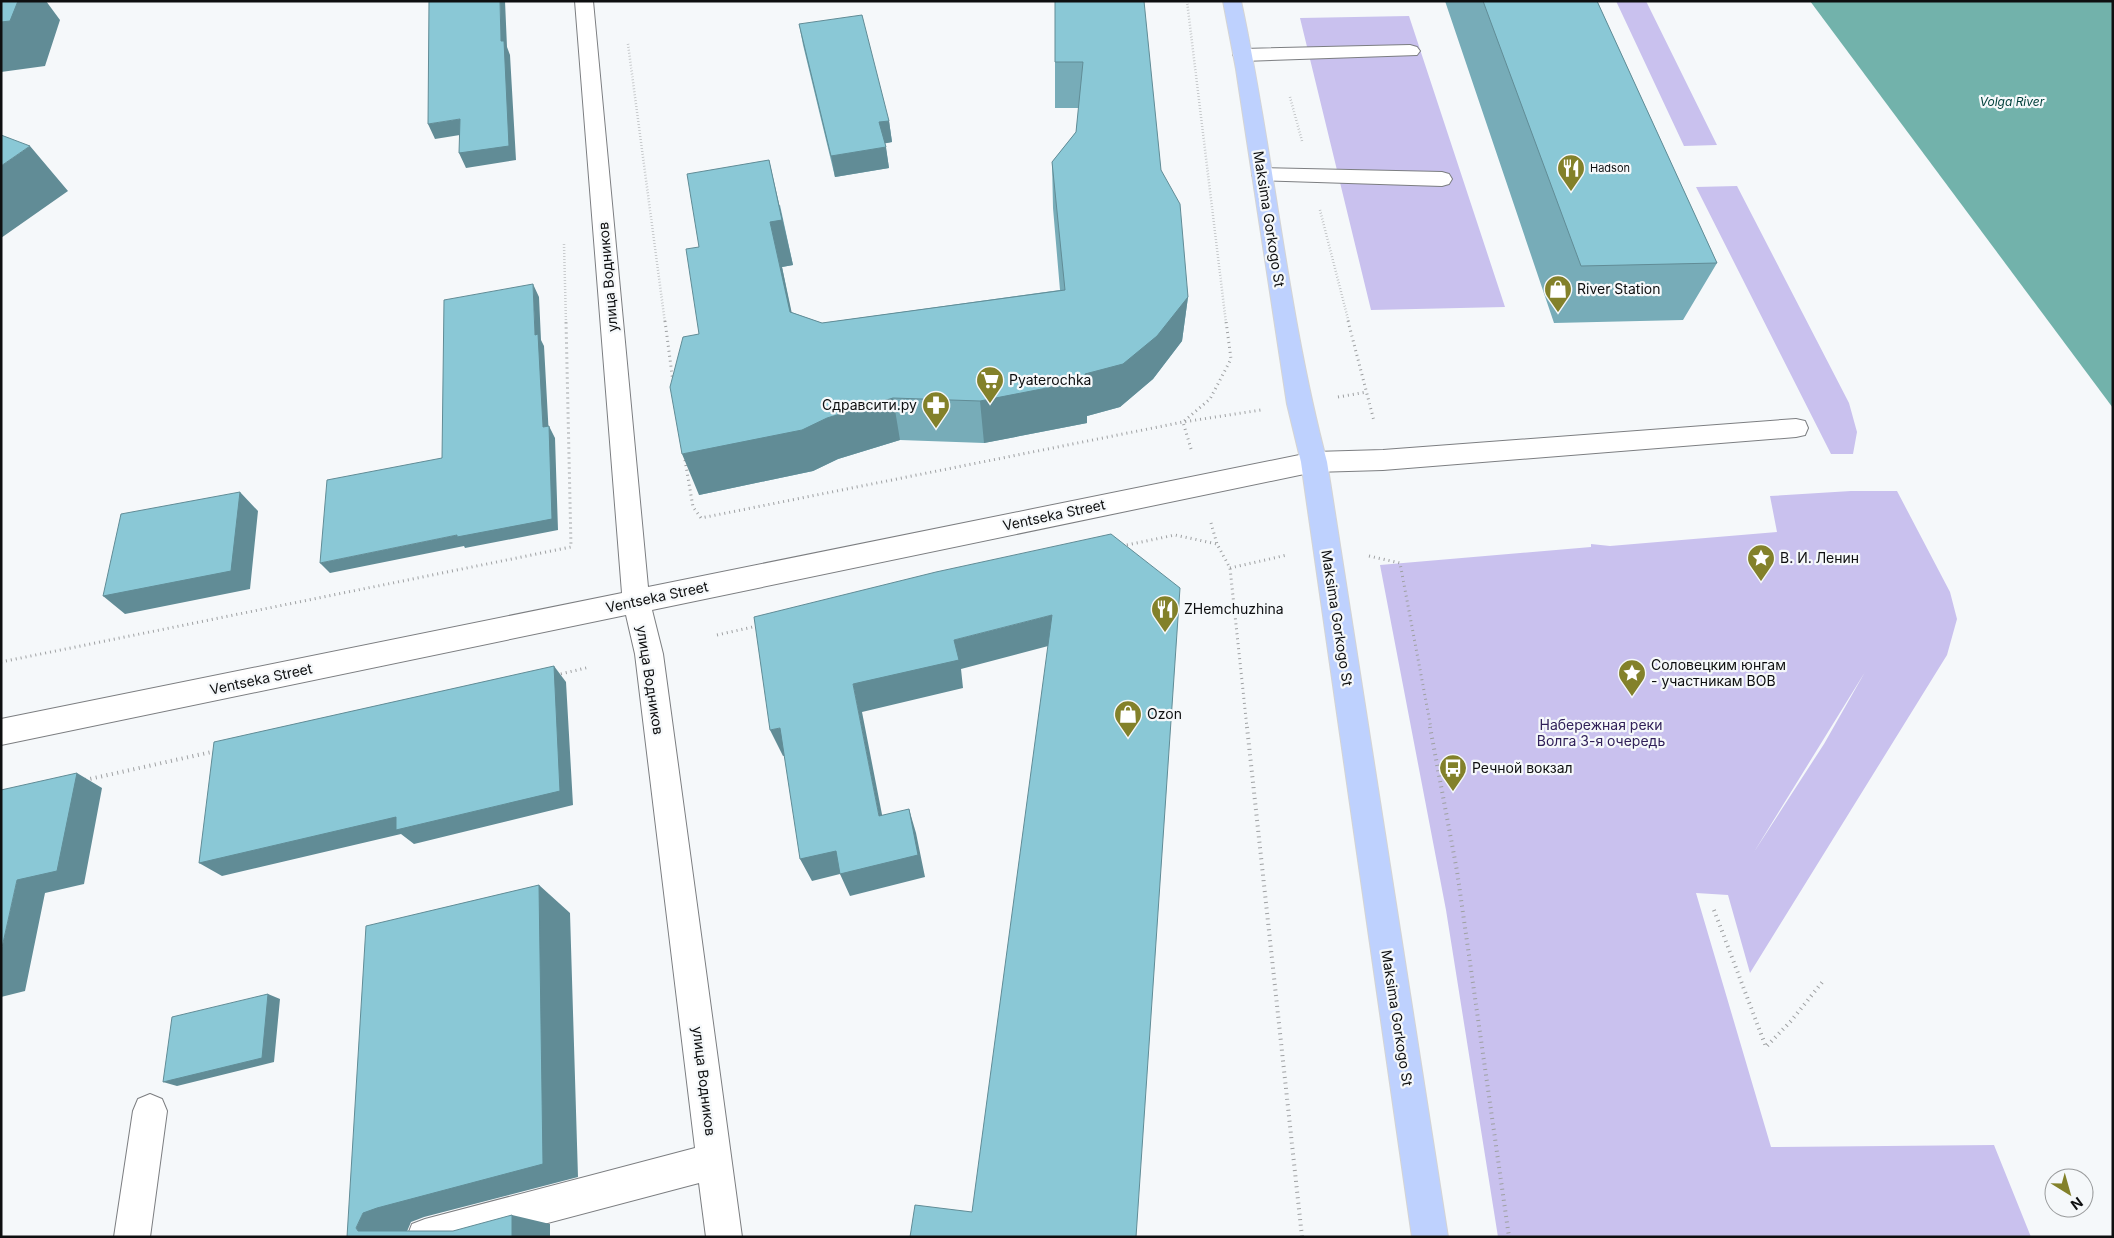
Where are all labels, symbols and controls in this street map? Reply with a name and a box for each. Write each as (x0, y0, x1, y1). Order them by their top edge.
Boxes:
water label: Volga River (1980, 94, 2045, 109)
street label: Maksima Gorkogo St (1250, 150, 1289, 289)
restaurant icon: Hadson (1556, 153, 1586, 192)
place label: Hadson (1590, 161, 1630, 175)
street label: улица Водников (594, 221, 621, 333)
shop icon: River Station (1543, 274, 1573, 313)
place label: River Station (1577, 280, 1661, 297)
supermarket icon: Pyaterochka (975, 365, 1005, 404)
place label: Pyaterochka (1009, 371, 1091, 388)
pharmacy icon: Сдравсити.ру (921, 390, 951, 429)
place label: Сдравсити.ру (822, 396, 917, 413)
street label: Ventseka Street (1001, 495, 1107, 534)
place icon: В. И. Ленин (1746, 543, 1776, 582)
street label: Maksima Gorkogo St (1318, 549, 1357, 688)
place label: В. И. Ленин (1780, 549, 1859, 566)
street label: Ventseka Street (604, 577, 710, 616)
restaurant icon: ZHemchuzhina (1150, 594, 1180, 633)
place label: ZHemchuzhina (1184, 600, 1284, 617)
street label: улица Водников (633, 624, 668, 736)
place label: Соловецким юнгам - участникам ВОВ (1651, 656, 1786, 689)
place icon: Соловецким юнгам - участникам ВОВ (1617, 658, 1647, 697)
street label: Ventseka Street (208, 659, 314, 698)
shop icon: Ozon (1113, 699, 1143, 738)
place label: Ozon (1147, 705, 1182, 722)
park label: Набережная реки Волга 3-я очередь (1537, 716, 1665, 749)
bus stop icon: Речной вокзал (1438, 753, 1468, 792)
place label: Речной вокзал (1472, 759, 1573, 776)
street label: Maksima Gorkogo St (1378, 949, 1417, 1088)
street label: улица Водников (689, 1025, 720, 1137)
north arrow (2044, 1168, 2094, 1218)
text: N (2068, 1194, 2087, 1214)

